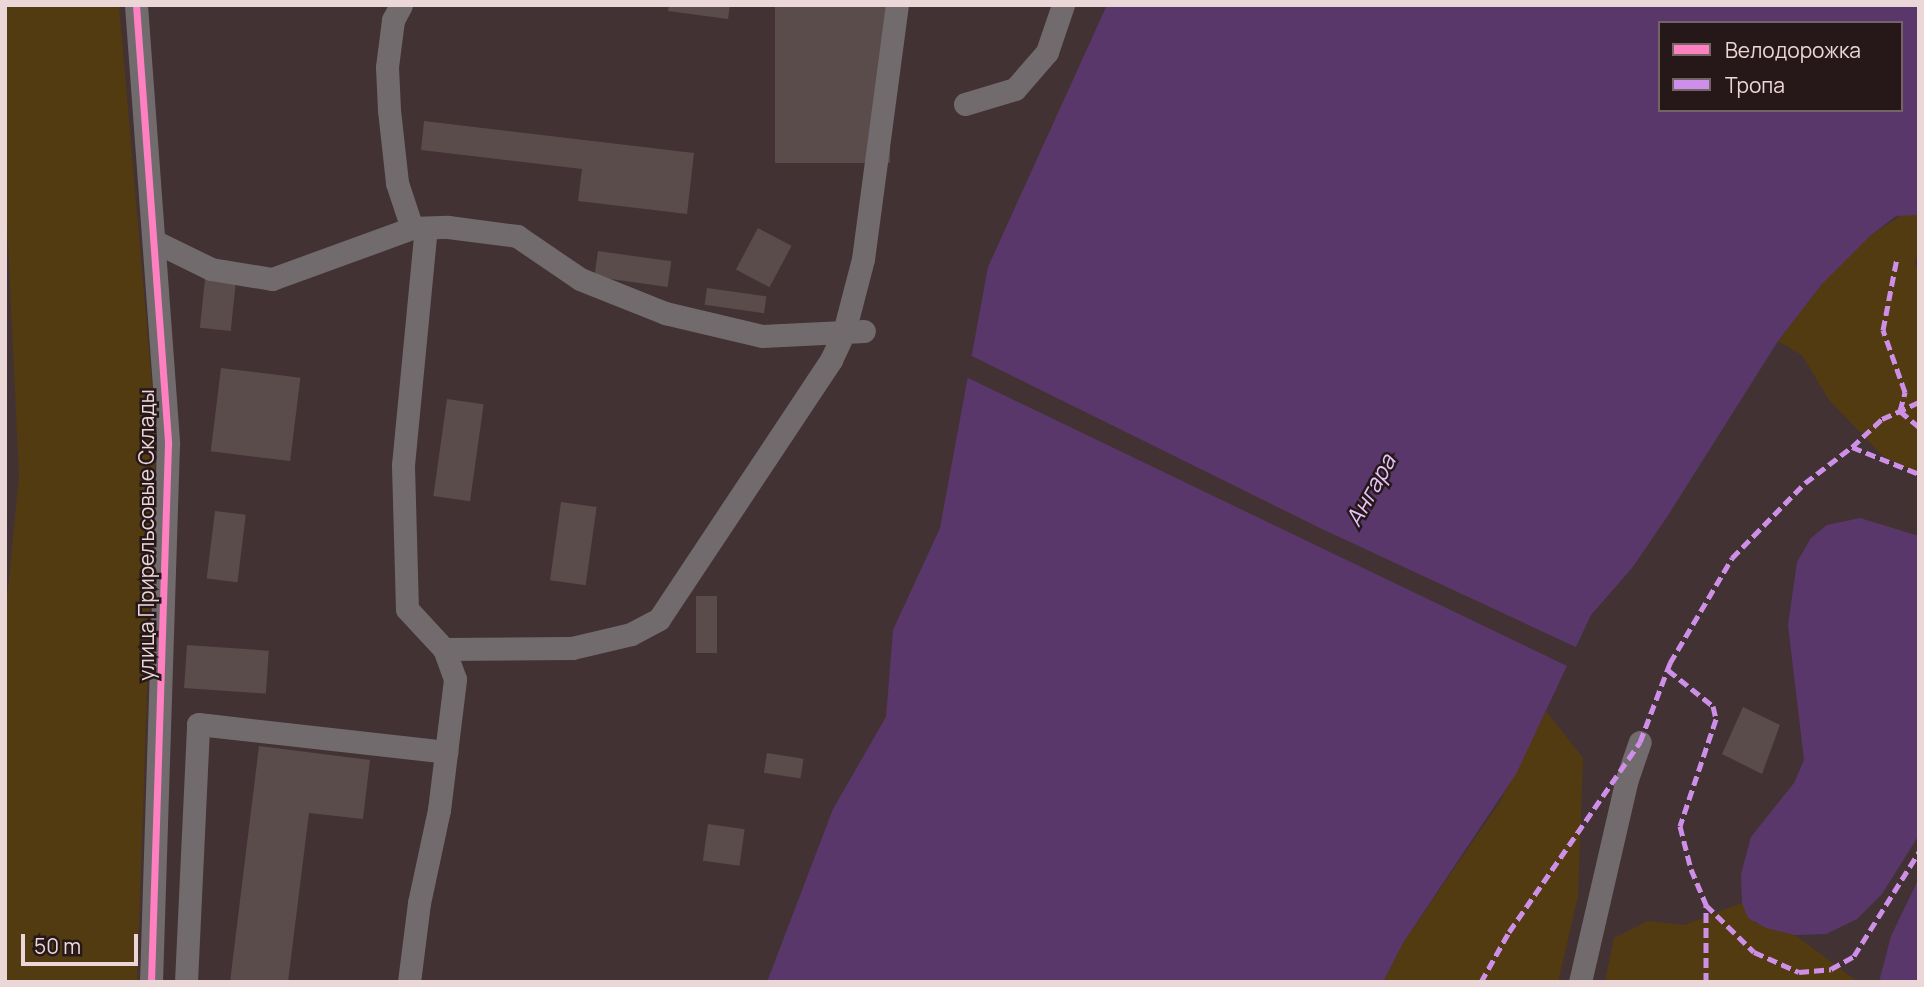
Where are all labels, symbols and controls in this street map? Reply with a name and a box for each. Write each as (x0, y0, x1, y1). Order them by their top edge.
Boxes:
legend (1658, 21, 1903, 112)
text: Велодорожка (1725, 36, 1861, 64)
text: Тропа (1725, 71, 1785, 99)
street label: улица Прирельсовые Склады (133, 389, 159, 681)
water label: Ангара (1339, 449, 1401, 531)
scale bar (24, 920, 142, 964)
text: 50 m (34, 932, 81, 960)

